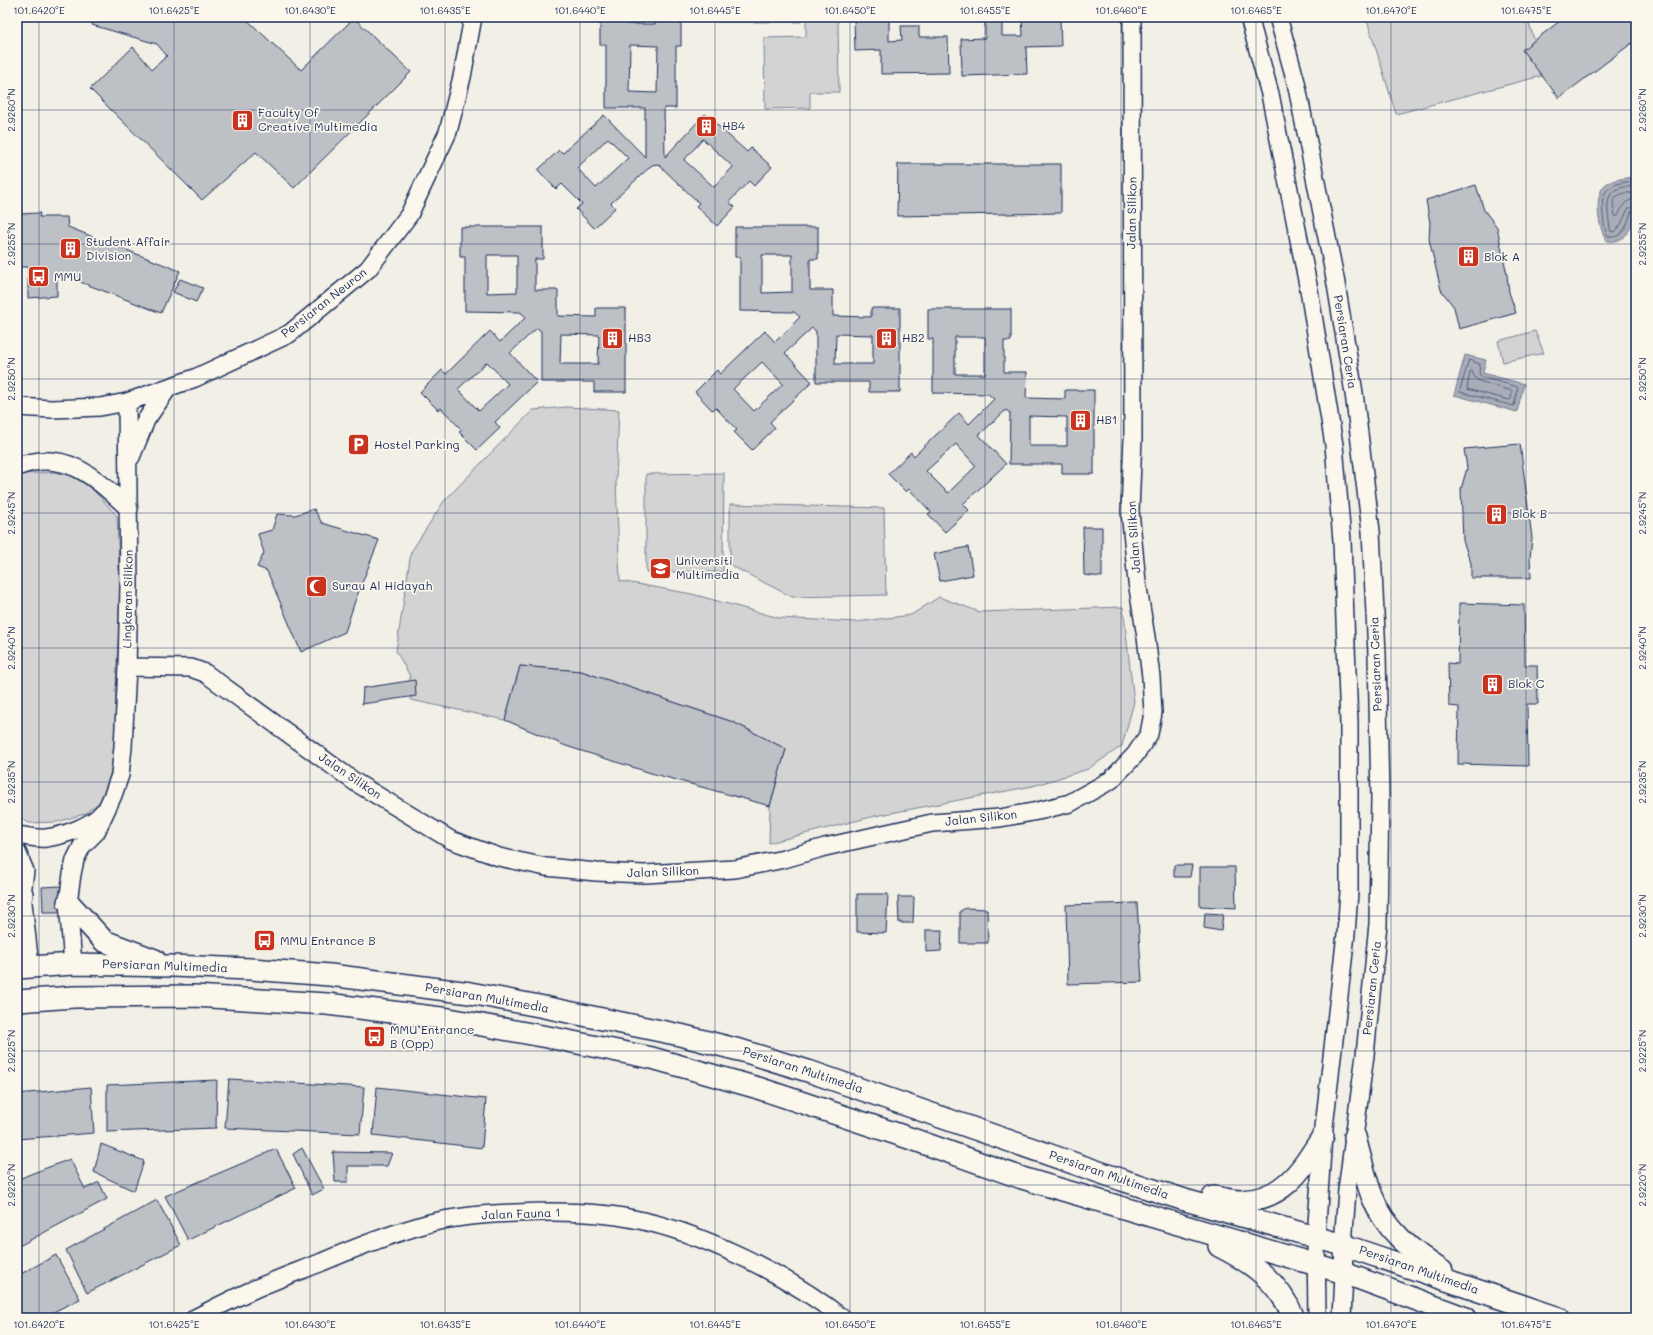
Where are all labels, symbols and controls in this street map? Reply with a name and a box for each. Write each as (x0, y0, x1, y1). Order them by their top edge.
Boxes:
text: 101.6420°E (13, 3, 65, 17)
text: 101.6425°E (149, 3, 200, 17)
text: 101.6430°E (284, 3, 336, 17)
text: 101.6435°E (419, 3, 471, 17)
text: 101.6440°E (554, 3, 606, 17)
text: 101.6445°E (689, 3, 741, 17)
text: 101.6450°E (824, 3, 876, 17)
text: 101.6455°E (959, 3, 1011, 17)
text: 101.6460°E (1095, 3, 1147, 17)
text: 101.6465°E (1230, 3, 1282, 17)
text: 101.6470°E (1365, 3, 1417, 17)
text: 101.6475°E (1501, 3, 1552, 17)
text: 2.9260°N (4, 88, 18, 132)
text: 2.9260°N (1635, 88, 1649, 132)
place label: Faculty Of Creative Multimedia (258, 104, 378, 134)
building icon: Faculty Of Creative Multimedia (229, 107, 255, 133)
building icon: HB4 (693, 113, 719, 139)
place label: HB4 (722, 117, 745, 133)
street label: Jalan Silikon (1122, 177, 1140, 249)
text: 2.9255°N (4, 223, 18, 265)
text: 2.9255°N (1635, 223, 1649, 265)
place label: Student Affair Division (86, 233, 170, 263)
building icon: Student Affair Division (58, 236, 84, 262)
building icon: Blok A (1455, 244, 1481, 270)
place label: Blok A (1484, 248, 1520, 264)
bus stop icon: MMU (26, 264, 52, 290)
street label: Persiaran Neuron (277, 264, 369, 341)
place label: MMU (54, 268, 81, 284)
street label: Persiaran Ceria (1331, 294, 1361, 390)
building icon: HB3 (599, 325, 625, 351)
building icon: HB2 (874, 325, 900, 351)
place label: HB3 (628, 329, 651, 345)
place label: HB2 (902, 329, 925, 345)
text: 2.9250°N (4, 357, 18, 401)
text: 2.9250°N (1635, 357, 1649, 401)
building icon: HB1 (1068, 407, 1094, 433)
place label: HB1 (1096, 411, 1117, 427)
parking icon: Hostel Parking (345, 432, 371, 458)
place label: Hostel Parking (374, 436, 460, 452)
text: 2.9245°N (4, 492, 18, 534)
text: 2.9245°N (1635, 492, 1649, 534)
street label: Jalan Silikon (1123, 500, 1144, 574)
building icon: Blok B (1483, 501, 1509, 527)
place label: Blok B (1512, 505, 1547, 521)
street label: Lingkaran Silikon (118, 550, 136, 648)
place label: Universiti Multimedia (676, 552, 740, 582)
school or university icon: Universiti Multimedia (648, 555, 674, 581)
mosque icon: Surau Al Hidayah (304, 573, 330, 599)
place label: Surau Al Hidayah (332, 577, 432, 593)
street label: Persiaran Ceria (1365, 616, 1385, 712)
text: 2.9240°N (4, 626, 18, 670)
text: 2.9240°N (1635, 626, 1649, 670)
building icon: Blok C (1480, 671, 1506, 697)
place label: Blok C (1508, 675, 1545, 691)
street label: Jalan Silikon (316, 748, 385, 802)
text: 2.9235°N (4, 761, 18, 803)
text: 2.9235°N (1635, 761, 1649, 803)
street label: Jalan Silikon (944, 805, 1018, 829)
street label: Jalan Silikon (627, 862, 699, 880)
text: 2.9230°N (4, 894, 18, 938)
text: 2.9230°N (1635, 894, 1649, 938)
bus stop icon: MMU Entrance B (251, 928, 277, 954)
place label: MMU Entrance B (280, 932, 376, 948)
street label: Persiaran Ceria (1358, 940, 1384, 1036)
street label: Persiaran Multimedia (102, 955, 228, 975)
street label: Persiaran Multimedia (424, 978, 550, 1016)
place label: MMU Entrance B (Opp) (390, 1021, 474, 1051)
bus stop icon: MMU Entrance B (Opp) (361, 1024, 387, 1050)
text: 2.9225°N (4, 1030, 18, 1072)
text: 2.9225°N (1635, 1030, 1649, 1072)
street label: Persiaran Multimedia (741, 1042, 866, 1096)
street label: Persiaran Multimedia (1047, 1146, 1171, 1202)
text: 2.9220°N (4, 1164, 18, 1206)
text: 2.9220°N (1635, 1164, 1649, 1206)
street label: Jalan Fauna 1 (481, 1204, 561, 1222)
street label: Persiaran Multimedia (1357, 1241, 1481, 1297)
text: 101.6420°E (13, 1317, 65, 1331)
text: 101.6425°E (149, 1317, 200, 1331)
text: 101.6430°E (284, 1317, 336, 1331)
text: 101.6435°E (419, 1317, 471, 1331)
text: 101.6440°E (554, 1317, 606, 1331)
text: 101.6445°E (689, 1317, 741, 1331)
text: 101.6450°E (824, 1317, 876, 1331)
text: 101.6455°E (959, 1317, 1011, 1331)
text: 101.6460°E (1095, 1317, 1147, 1331)
text: 101.6465°E (1230, 1317, 1282, 1331)
text: 101.6470°E (1365, 1317, 1417, 1331)
text: 101.6475°E (1501, 1317, 1552, 1331)

